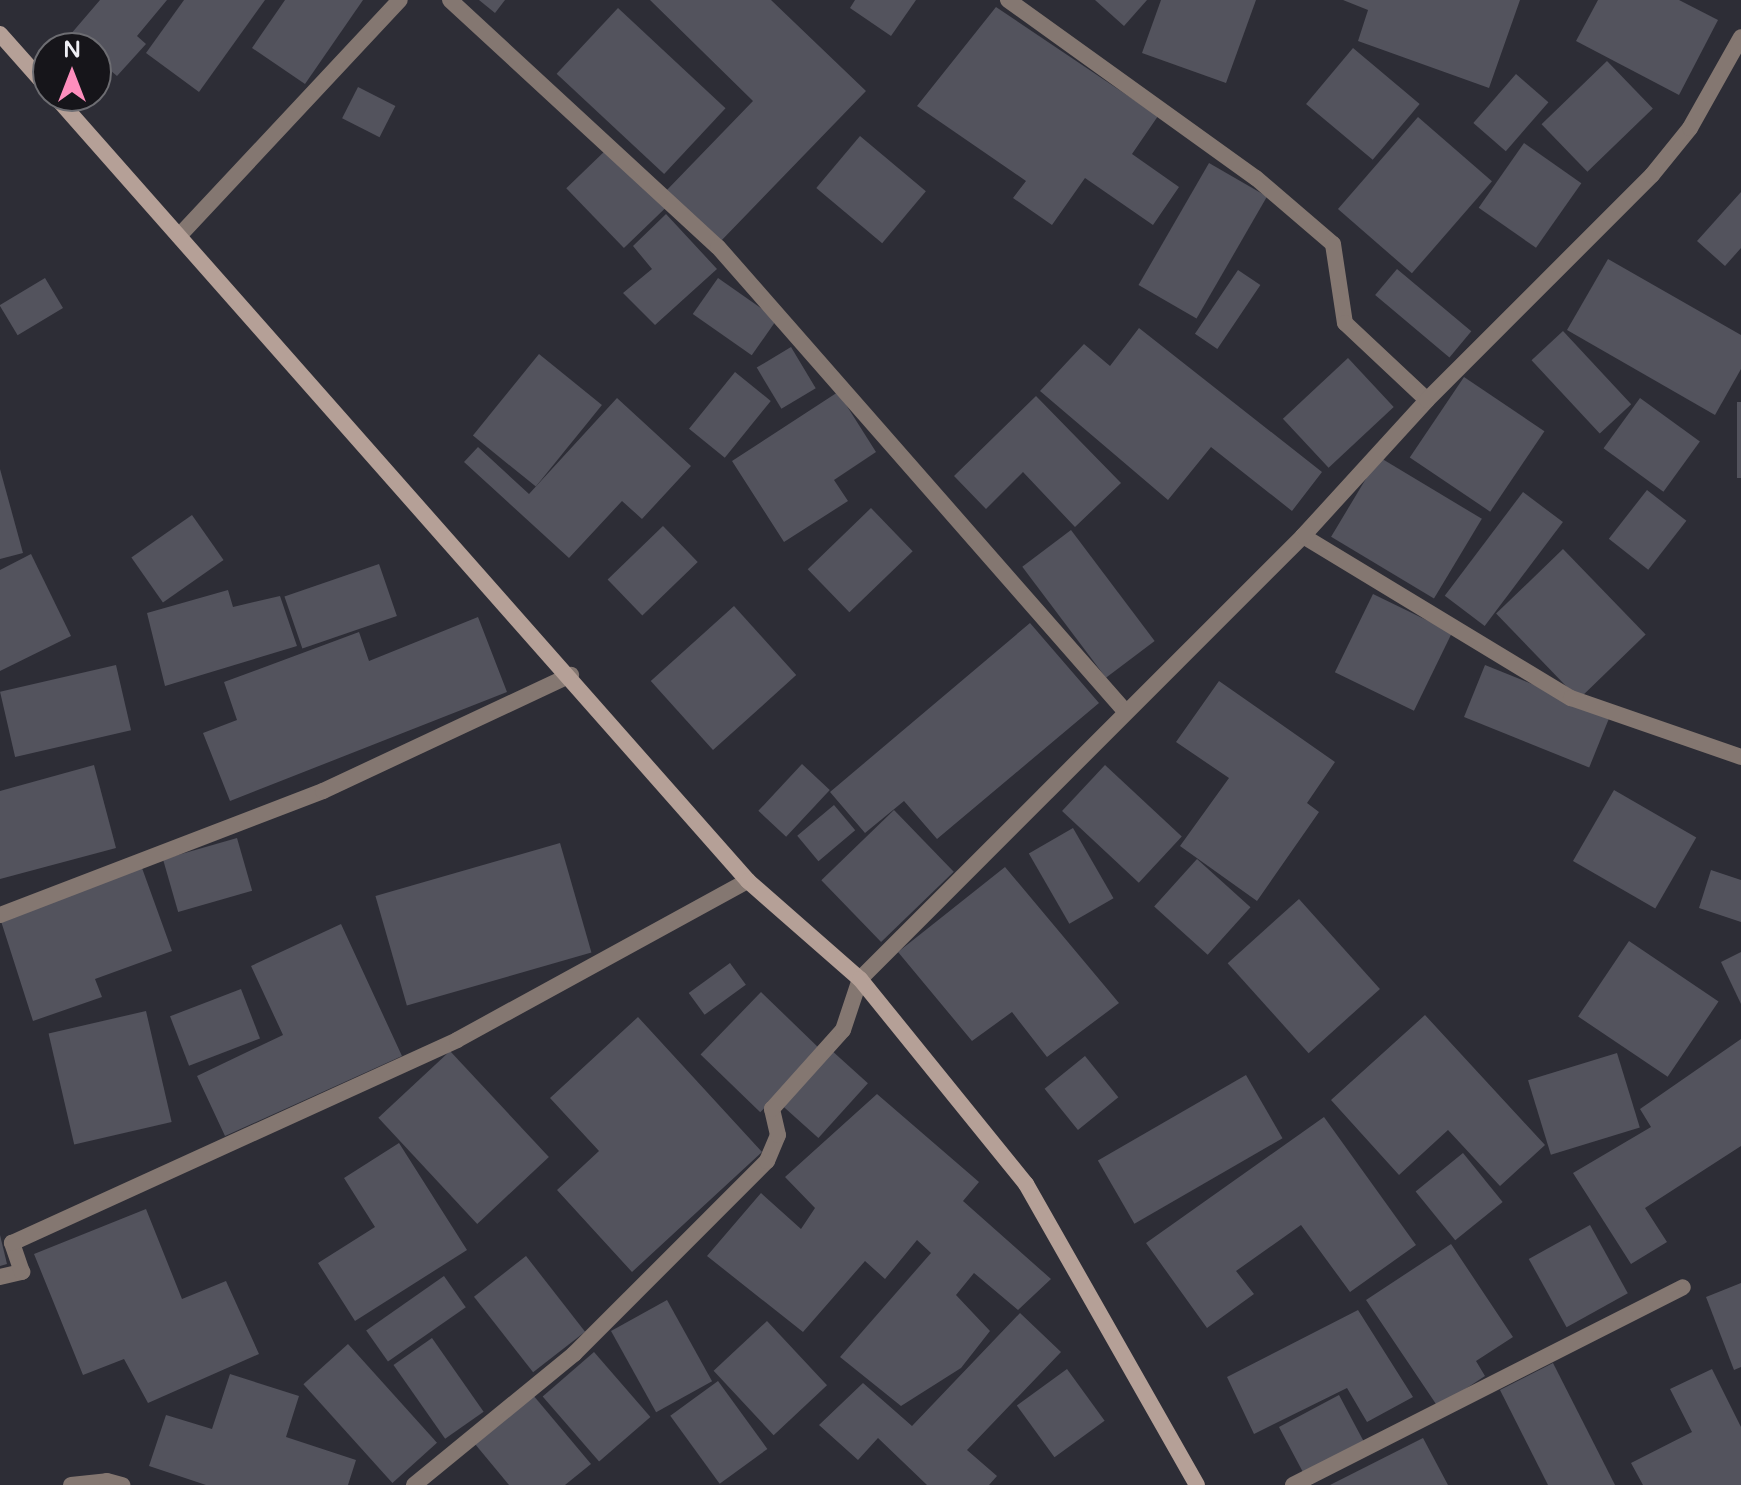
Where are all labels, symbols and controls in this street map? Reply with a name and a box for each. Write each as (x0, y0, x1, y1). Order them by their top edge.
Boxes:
north arrow (32, 32, 112, 112)
text: N (63, 37, 81, 63)

